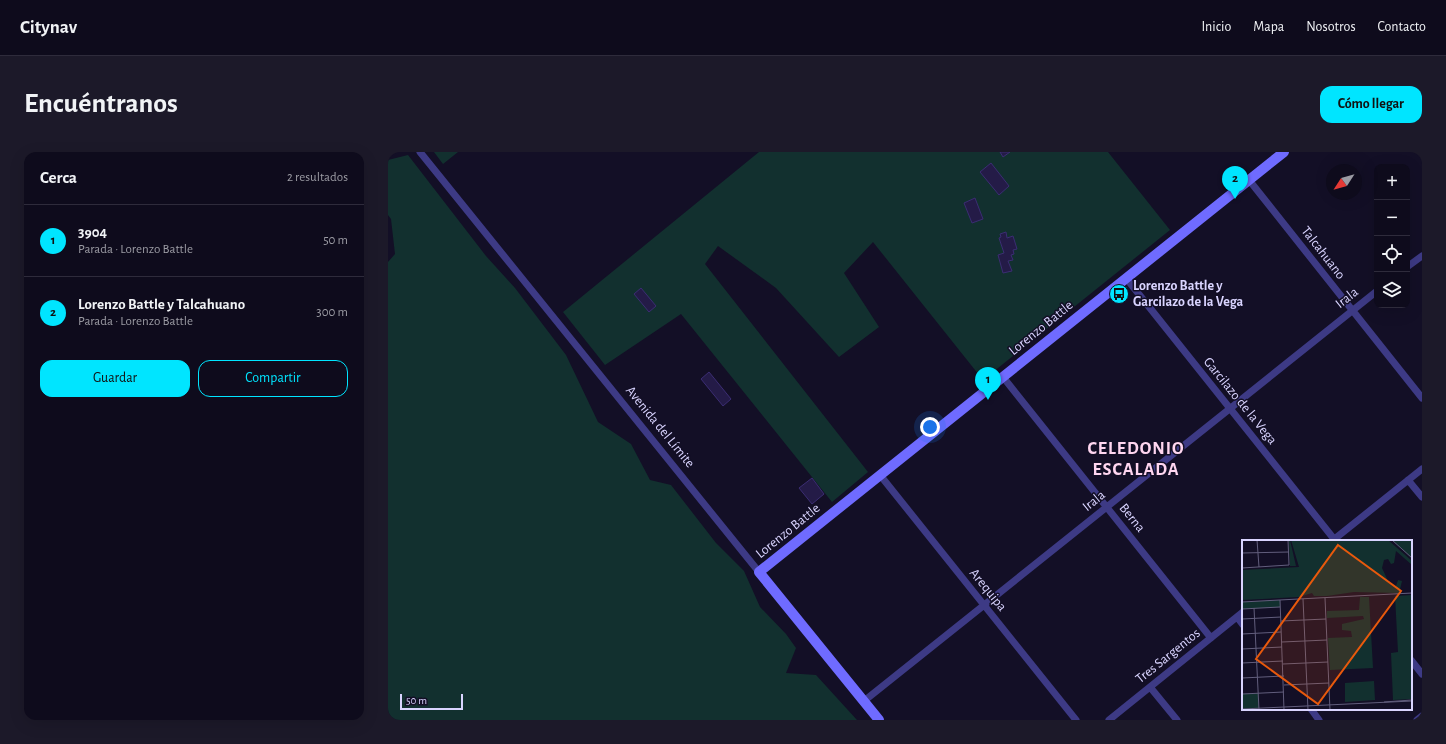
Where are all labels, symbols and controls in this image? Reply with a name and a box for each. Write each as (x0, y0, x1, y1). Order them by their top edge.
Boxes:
text: Citynav (20, 18, 77, 37)
text: Inicio (1201, 20, 1231, 34)
text: Mapa (1253, 20, 1284, 34)
text: Nosotros (1306, 20, 1356, 34)
text: Contacto (1378, 20, 1426, 34)
button: Cómo llegar (1320, 86, 1422, 123)
text: Encuéntranos (24, 90, 178, 118)
north arrow (1326, 164, 1362, 200)
map controls (1374, 164, 1410, 308)
button: + (1374, 164, 1410, 200)
pin: 2 (1222, 166, 1248, 199)
text: Cerca (40, 169, 77, 186)
text: 2 resultados (287, 171, 348, 184)
button: − (1374, 200, 1410, 236)
street label: Talcahuano (1298, 224, 1348, 282)
text: 3904 (78, 225, 107, 240)
text: 1 (51, 234, 55, 247)
text: 50 m (323, 234, 348, 247)
button: locate (1374, 236, 1410, 272)
text: Parada · Lorenzo Battle (78, 243, 193, 256)
button: layers (1374, 272, 1410, 308)
place label: Lorenzo Battle y Garcilazo de la Vega (1133, 279, 1244, 309)
bus stop icon: Lorenzo Battle y Garcilazo de la Vega (1108, 283, 1130, 305)
street label: Irala (1333, 285, 1361, 311)
text: Lorenzo Battle y Talcahuano (78, 297, 245, 312)
street label: Lorenzo Battle (1006, 298, 1076, 358)
text: 2 (50, 306, 56, 319)
text: 300 m (316, 306, 348, 319)
text: Parada · Lorenzo Battle (78, 315, 193, 328)
street label: Garcilazo de la Vega (1201, 355, 1280, 448)
button: Guardar (40, 360, 190, 397)
button: Compartir (198, 360, 348, 397)
pin: 1 (975, 367, 1001, 400)
street label: Avenida del Límite (623, 383, 697, 471)
your location (920, 417, 940, 437)
district label: CELEDONIO ESCALADA (1088, 440, 1184, 479)
street label: Irala (1080, 488, 1108, 514)
street label: Lorenzo Battle (753, 501, 823, 561)
street label: Berna (1116, 501, 1148, 535)
inset map (1242, 540, 1412, 710)
street label: Arequipa (967, 566, 1010, 614)
street label: Tres Sargentos (1133, 626, 1203, 686)
scale bar (400, 692, 463, 711)
text: 50 m (406, 695, 427, 706)

